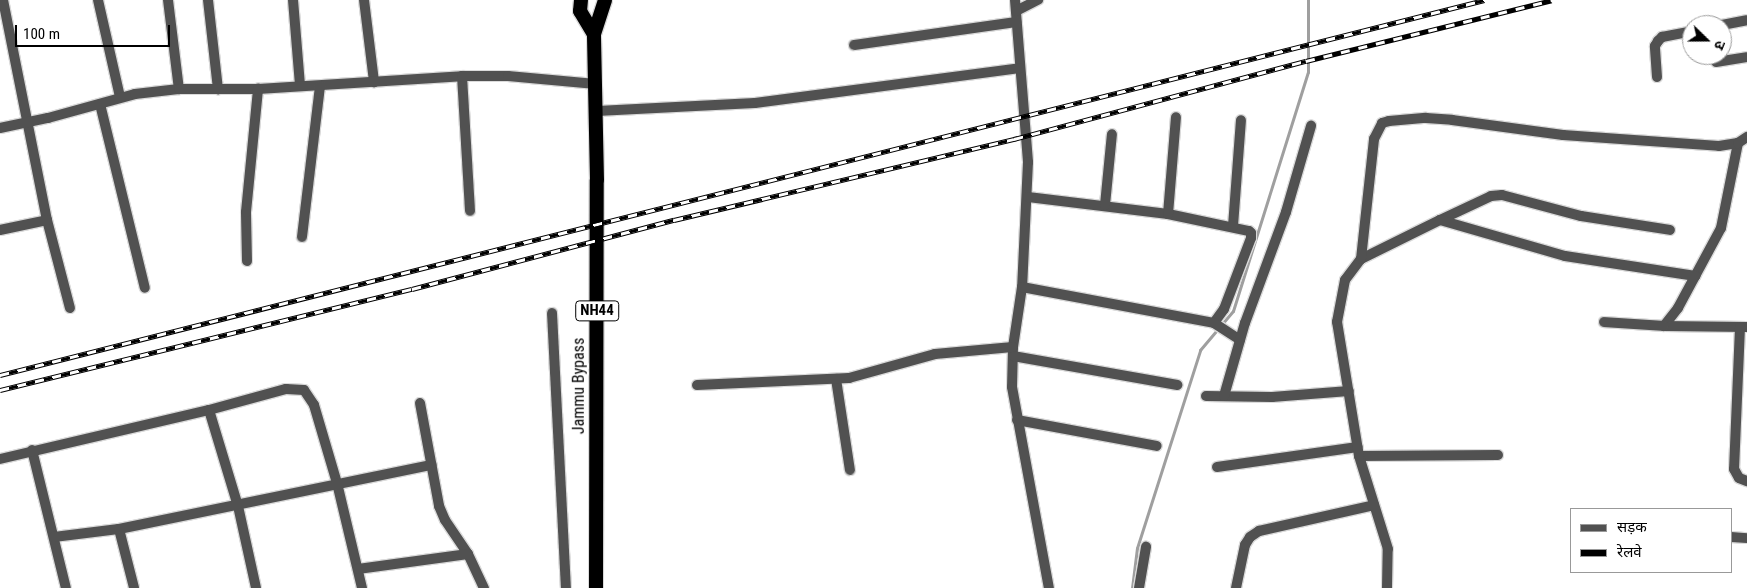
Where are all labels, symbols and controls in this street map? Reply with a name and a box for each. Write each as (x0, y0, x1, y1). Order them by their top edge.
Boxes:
scale bar (18, 15, 172, 47)
north arrow (1682, 15, 1732, 65)
text: 100 m (23, 25, 60, 43)
text: उ (1711, 38, 1729, 52)
road number: NH44 (574, 298, 620, 324)
street label: Jammu Bypass (569, 338, 589, 434)
legend (1570, 508, 1732, 573)
text: सड़क (1617, 518, 1647, 536)
text: रेलवे (1617, 543, 1642, 561)

